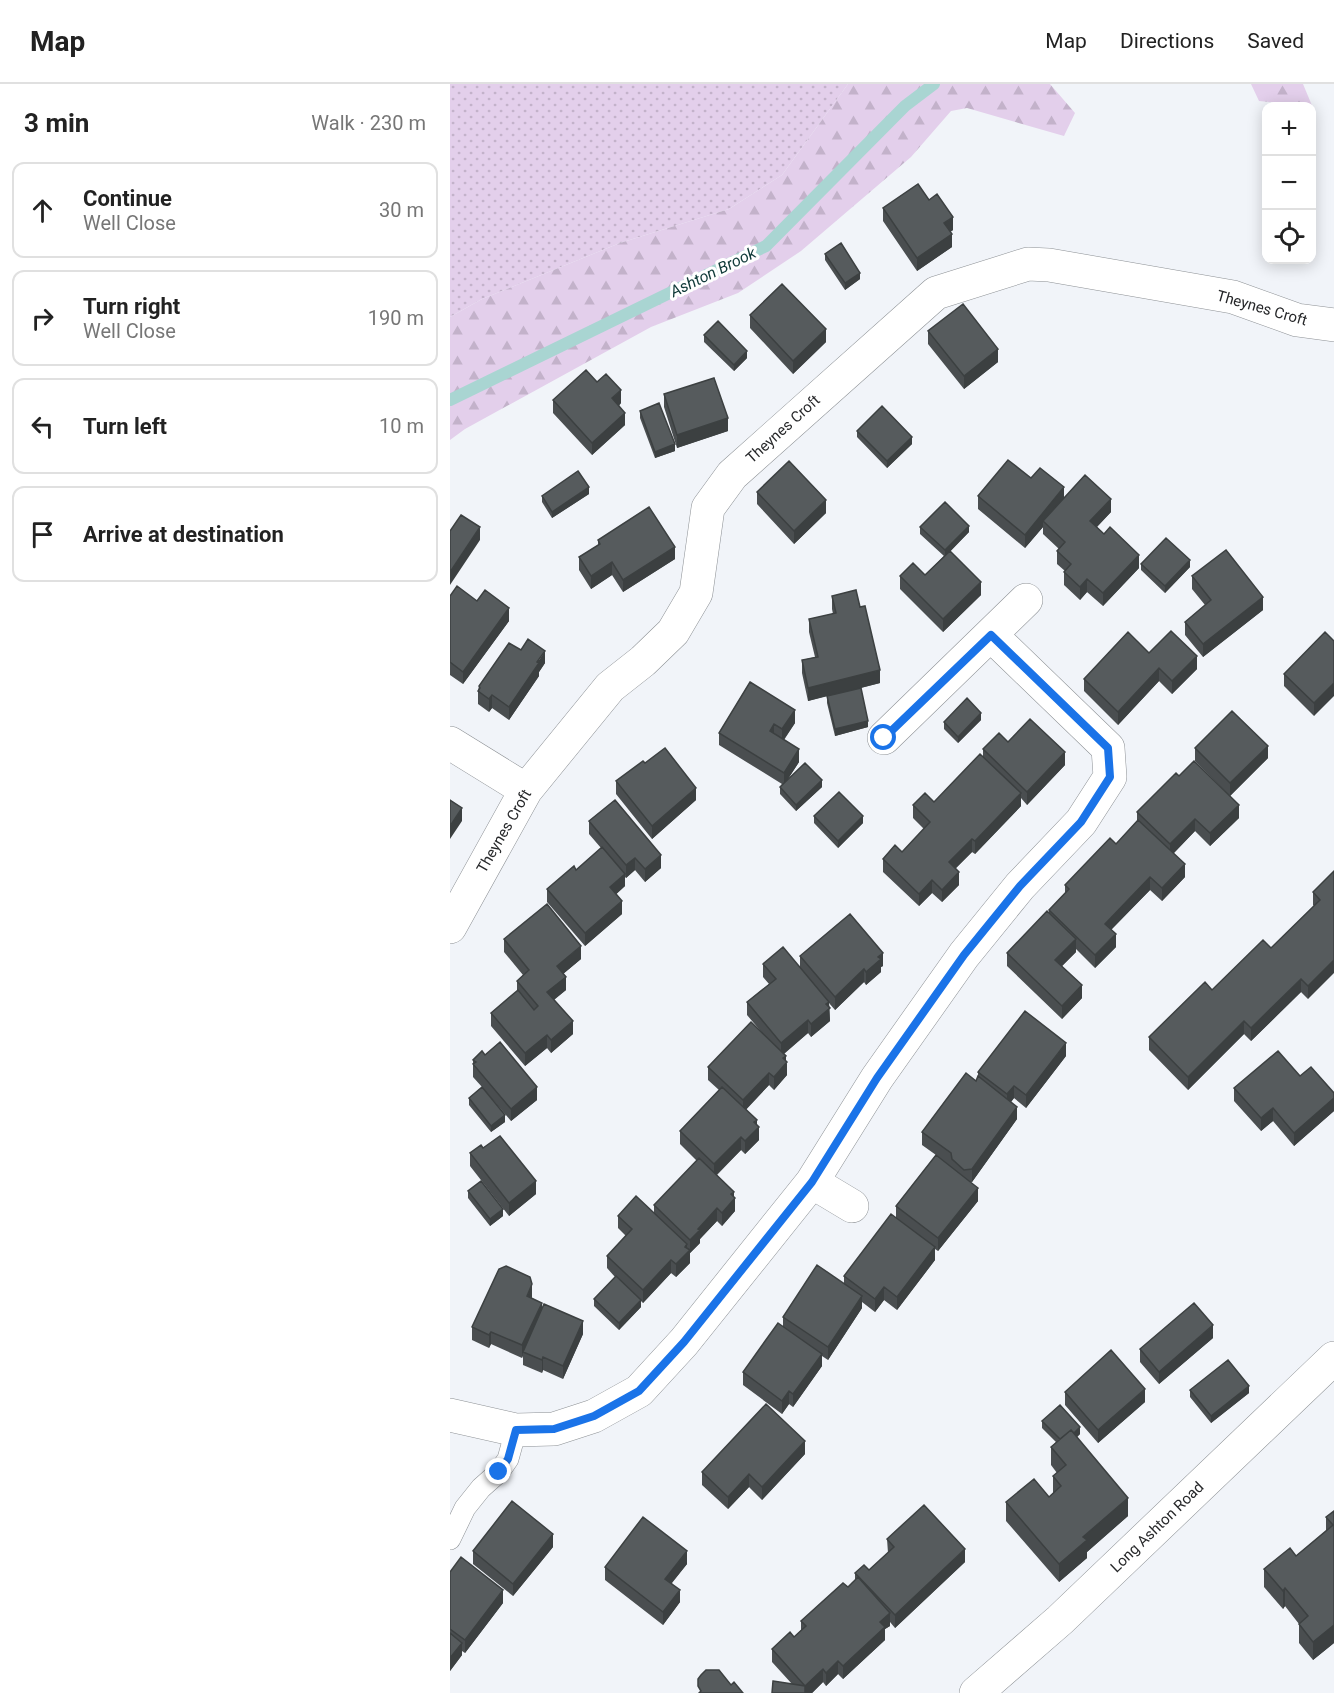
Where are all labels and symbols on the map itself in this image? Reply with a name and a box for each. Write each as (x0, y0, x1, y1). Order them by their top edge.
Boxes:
water label: Ashton Brook (666, 243, 760, 301)
street label: Theynes Croft (1215, 286, 1309, 330)
street label: Theynes Croft (742, 391, 824, 467)
route start (870, 724, 896, 750)
street label: Theynes Croft (473, 786, 535, 876)
route end (485, 1458, 511, 1484)
street label: Long Ashton Road (1107, 1478, 1207, 1576)

